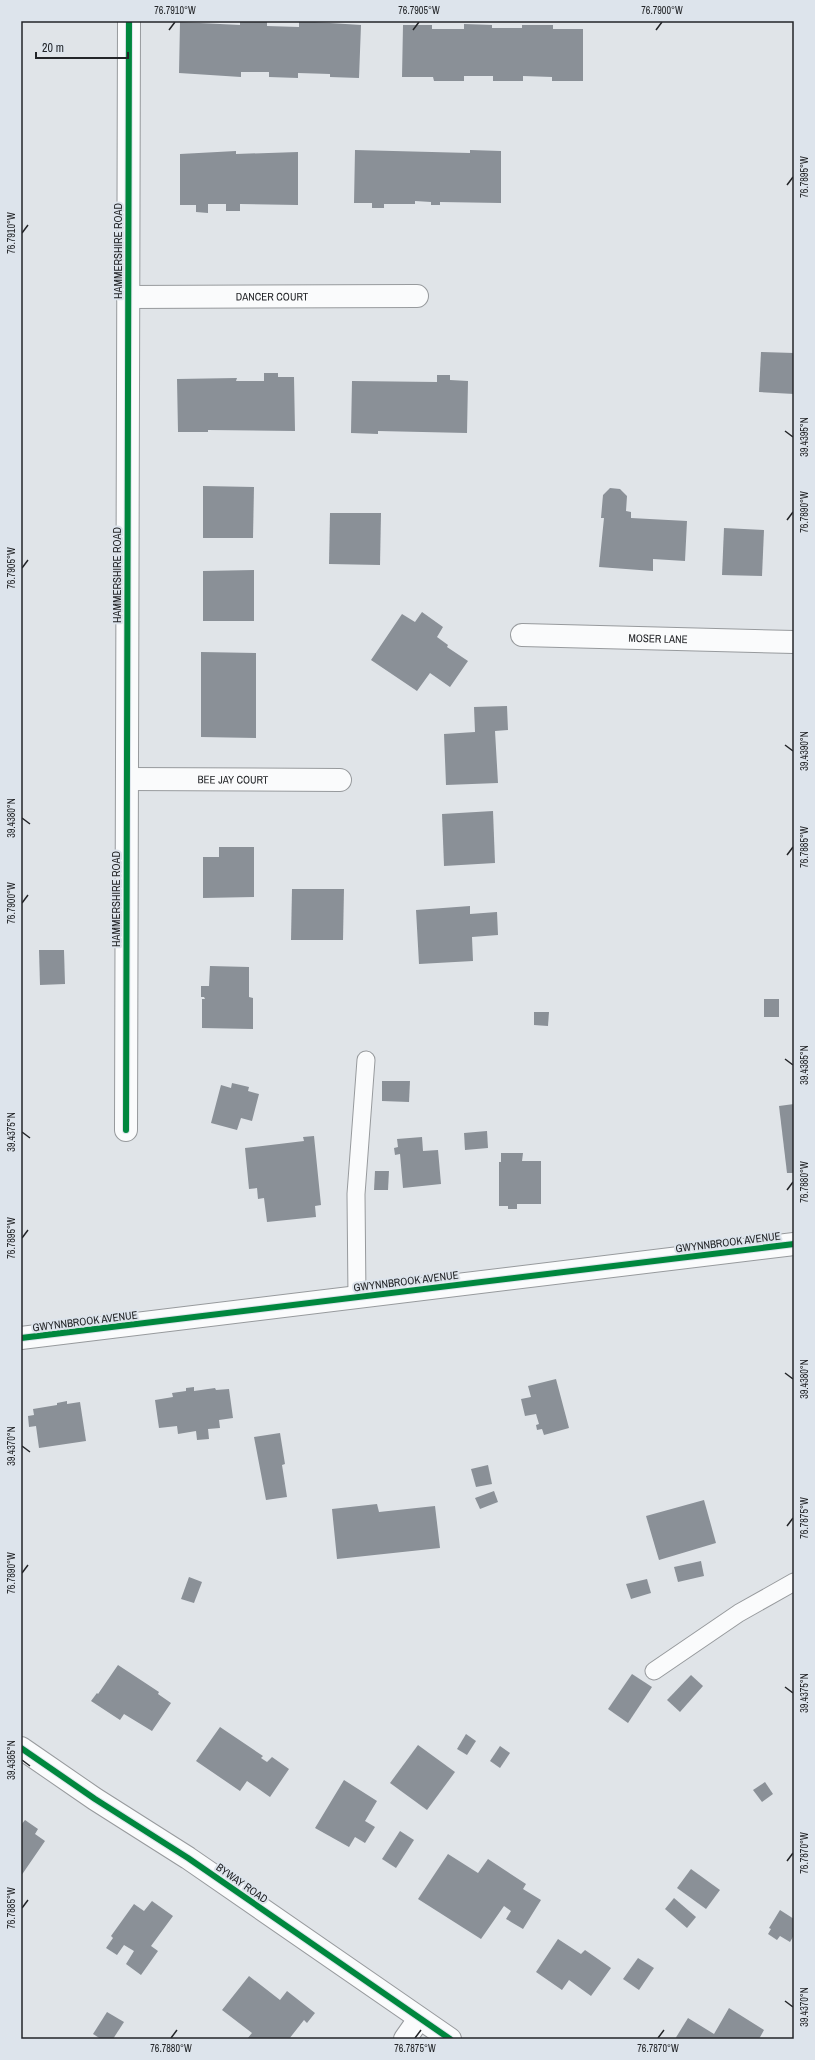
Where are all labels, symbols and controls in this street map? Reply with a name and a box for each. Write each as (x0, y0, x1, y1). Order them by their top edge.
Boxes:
text: 76.7910°W (154, 4, 196, 17)
text: 76.7905°W (398, 4, 440, 17)
text: 76.7900°W (641, 4, 683, 17)
scale bar (36, 34, 128, 60)
text: 20 m (42, 40, 64, 56)
text: 76.7895°W (798, 156, 811, 198)
street label: HAMMERSHIRE ROAD (111, 203, 125, 299)
text: 76.7910°W (5, 212, 18, 254)
street label: DANCER COURT (236, 289, 309, 304)
text: 39.4395°N (798, 417, 811, 457)
text: 76.7890°W (798, 491, 811, 533)
street label: HAMMERSHIRE ROAD (110, 527, 124, 623)
text: 76.7905°W (5, 547, 18, 589)
street label: MOSER LANE (628, 631, 688, 646)
text: 39.4390°N (798, 731, 811, 771)
street label: BEE JAY COURT (198, 772, 269, 787)
text: 39.4380°N (5, 798, 18, 838)
text: 76.7885°W (798, 826, 811, 868)
street label: HAMMERSHIRE ROAD (109, 851, 123, 947)
text: 76.7900°W (5, 882, 18, 924)
text: 39.4385°N (798, 1045, 811, 1085)
text: 39.4375°N (5, 1112, 18, 1152)
text: 76.7880°W (798, 1161, 811, 1203)
text: 76.7895°W (5, 1217, 18, 1259)
street label: GWYNNBROOK AVENUE (675, 1229, 781, 1255)
street label: GWYNNBROOK AVENUE (353, 1268, 459, 1294)
street label: GWYNNBROOK AVENUE (32, 1308, 138, 1334)
text: 39.4380°N (798, 1359, 811, 1399)
text: 39.4370°N (5, 1426, 18, 1466)
text: 76.7875°W (798, 1497, 811, 1539)
text: 76.7890°W (5, 1552, 18, 1594)
text: 39.4375°N (798, 1673, 811, 1713)
text: 39.4365°N (5, 1740, 18, 1780)
text: 76.7870°W (798, 1832, 811, 1874)
street label: BYWAY ROAD (213, 1860, 271, 1906)
text: 76.7885°W (5, 1887, 18, 1929)
text: 39.4370°N (798, 1987, 811, 2027)
text: 76.7880°W (150, 2042, 192, 2055)
text: 76.7875°W (394, 2042, 436, 2055)
text: 76.7870°W (637, 2042, 679, 2055)

